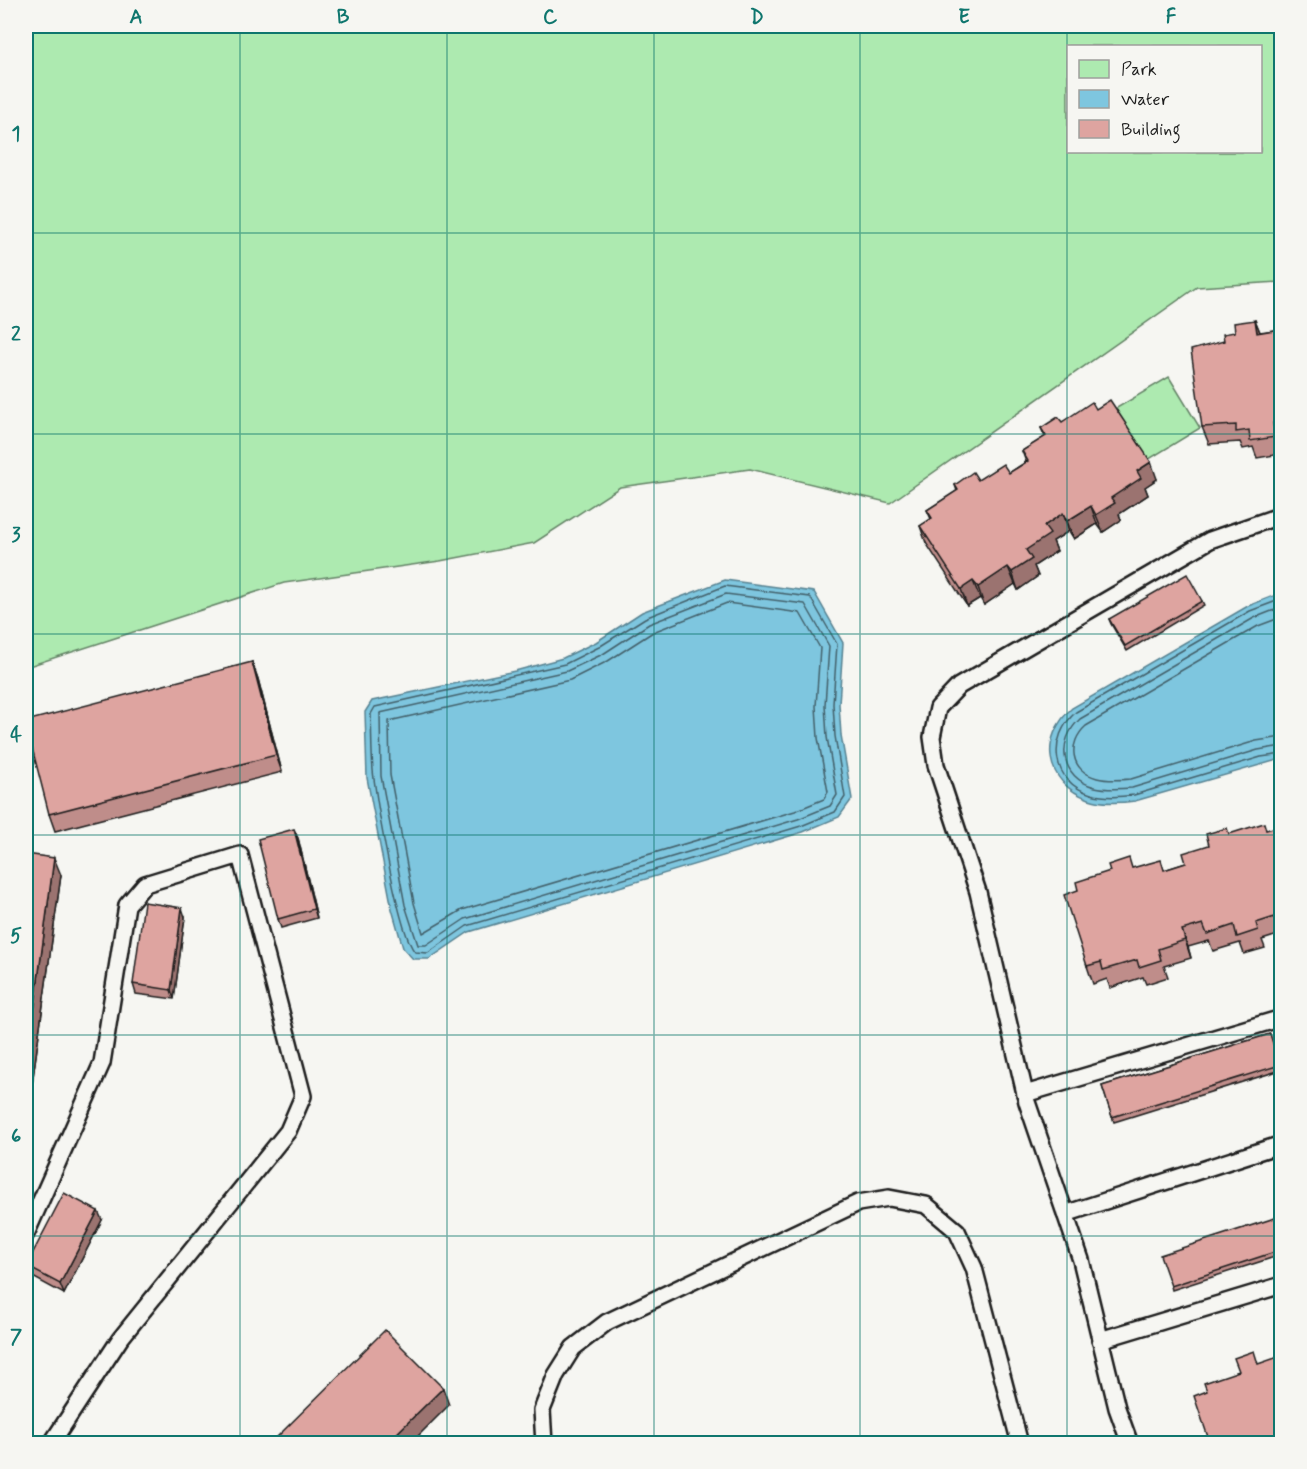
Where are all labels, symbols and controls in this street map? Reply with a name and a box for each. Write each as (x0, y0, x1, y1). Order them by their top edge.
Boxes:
text: A (129, 4, 143, 31)
text: B (337, 4, 350, 31)
text: C (543, 4, 558, 31)
text: D (750, 4, 764, 31)
text: E (958, 4, 970, 31)
text: F (1166, 4, 1177, 31)
legend (1067, 45, 1262, 153)
text: Park (1121, 58, 1157, 82)
text: Water (1121, 88, 1170, 112)
text: Building (1121, 118, 1181, 144)
text: 1 (12, 121, 20, 148)
text: 2 (11, 321, 21, 348)
text: 3 (11, 522, 21, 549)
text: 4 (10, 722, 22, 749)
text: 5 (10, 923, 22, 950)
text: 6 (11, 1123, 21, 1150)
text: 7 (10, 1324, 22, 1351)

